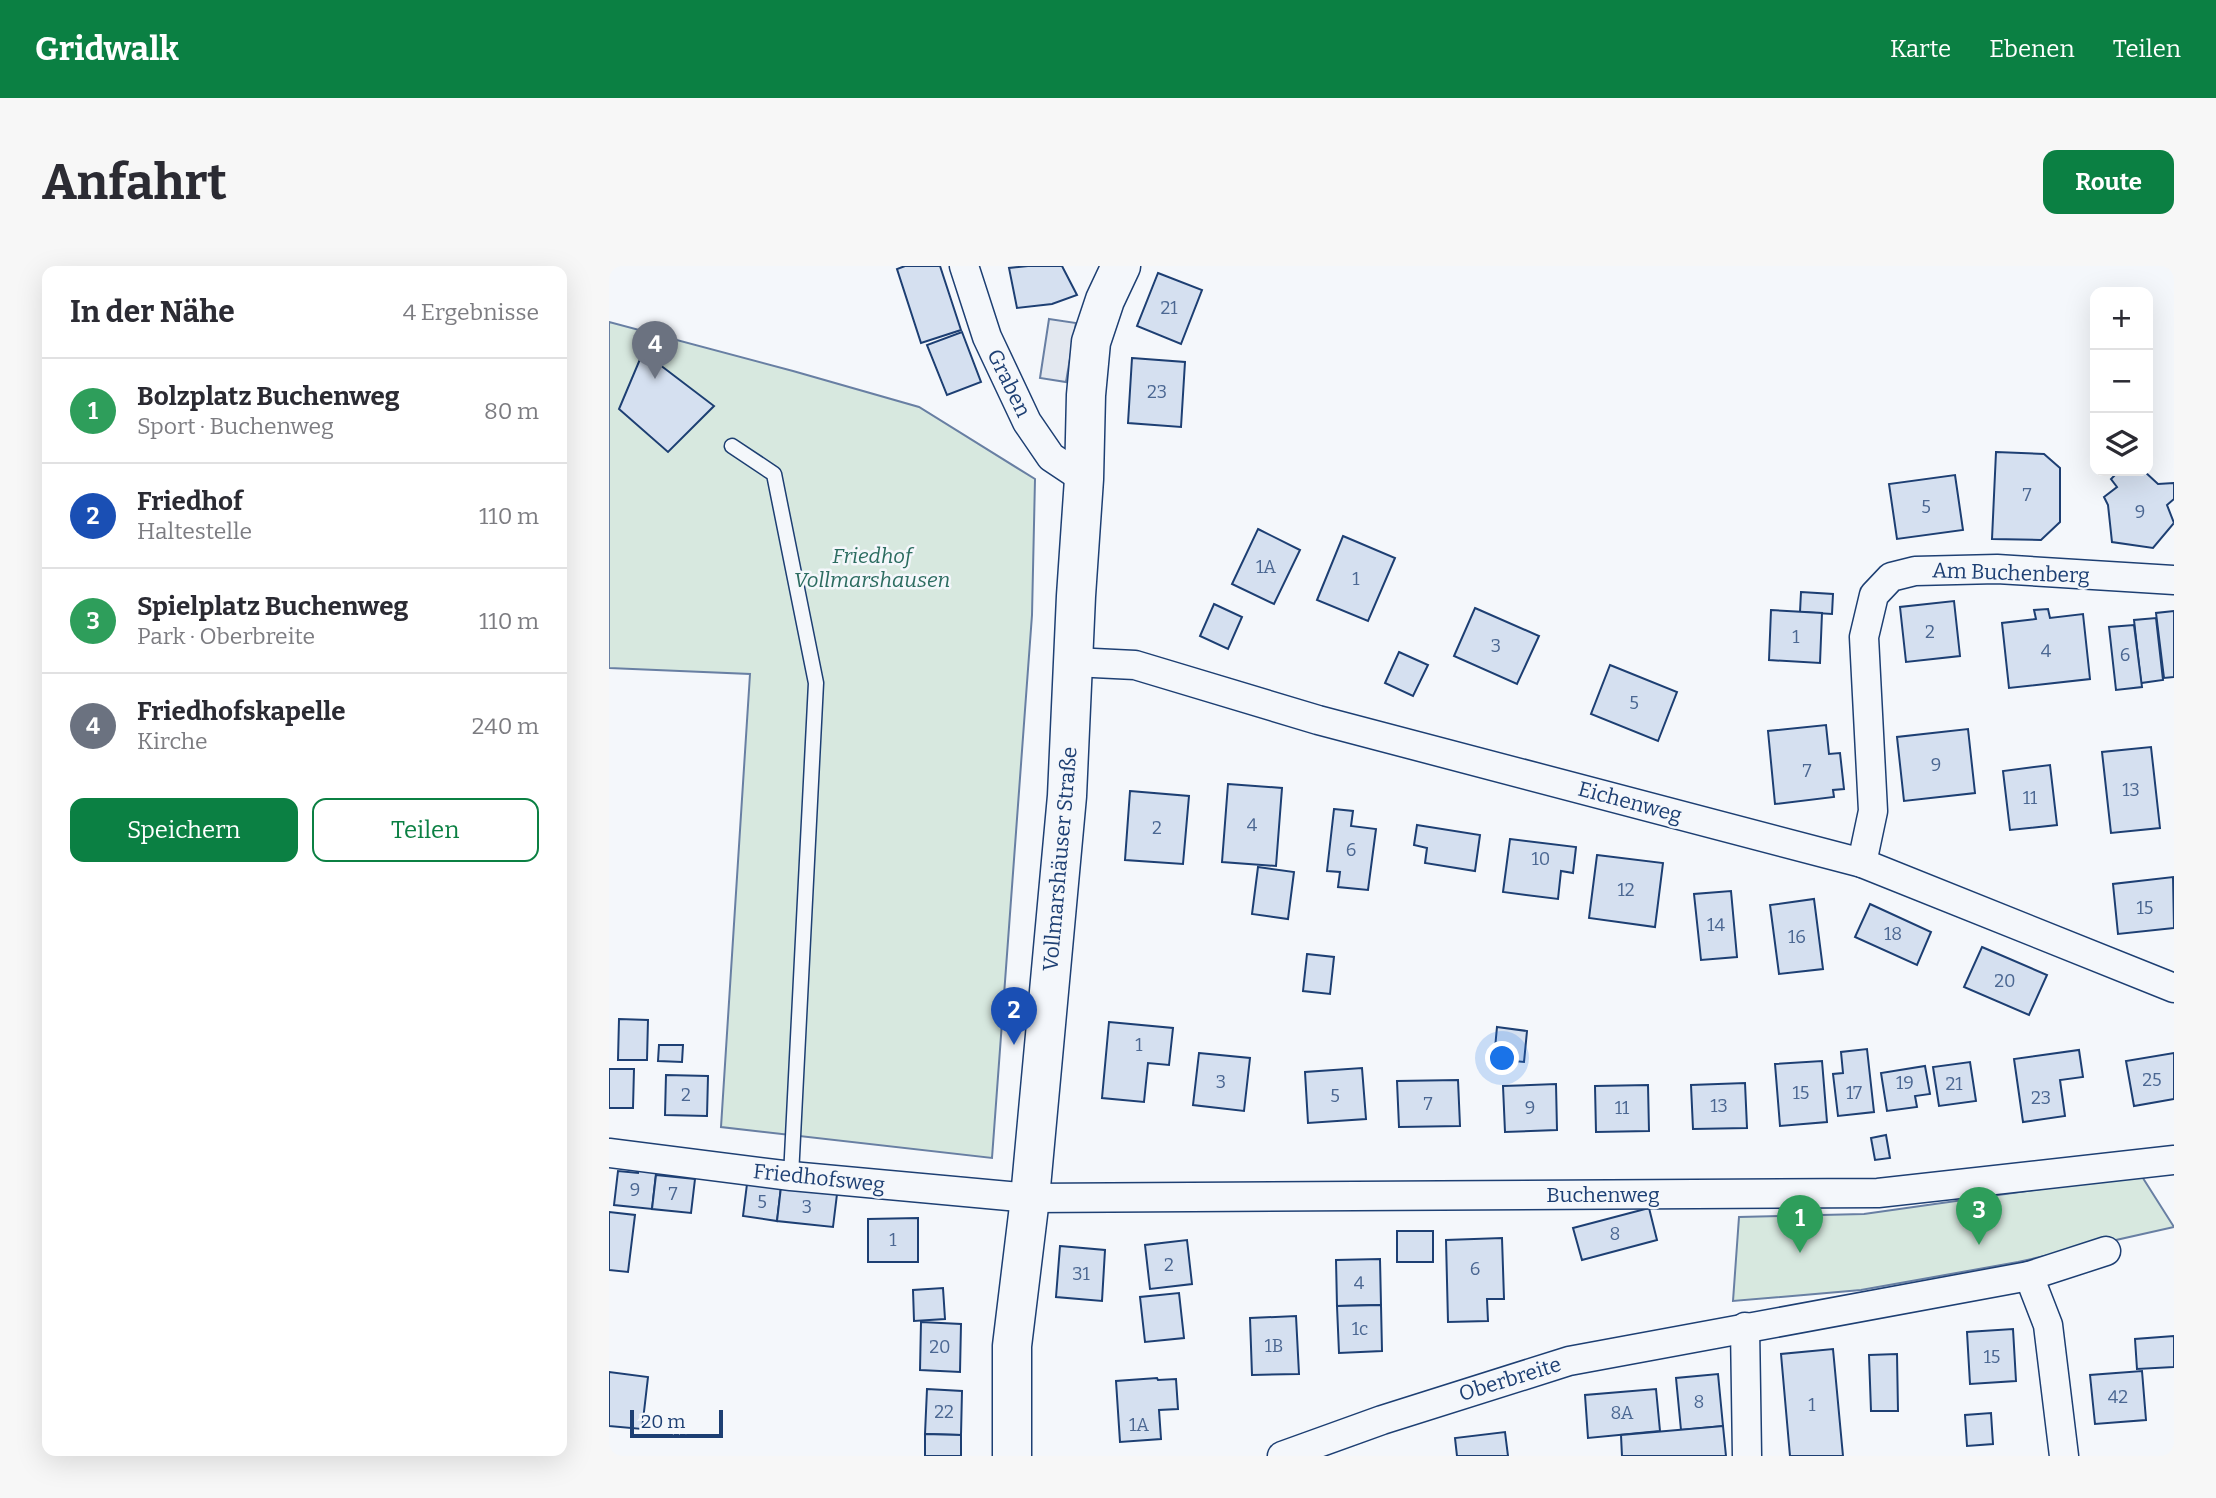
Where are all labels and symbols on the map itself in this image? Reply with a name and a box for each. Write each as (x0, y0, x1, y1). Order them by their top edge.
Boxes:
house number: 21 (1160, 297, 1178, 319)
pin: 4 (632, 321, 678, 379)
street label: Graben (981, 345, 1037, 421)
house number: 23 (1147, 381, 1167, 403)
house number: 7 (2022, 484, 2032, 506)
house number: 5 (1921, 496, 1931, 518)
house number: 9 (2135, 501, 2145, 523)
park label: Friedhof Vollmarshausen (794, 543, 950, 593)
house number: 1A (1256, 556, 1276, 578)
street label: Am Buchenberg (1932, 557, 2090, 589)
house number: 1 (1352, 568, 1360, 590)
house number: 2 (1925, 621, 1935, 643)
house number: 1 (1792, 626, 1800, 648)
house number: 3 (1491, 635, 1501, 657)
house number: 4 (2041, 640, 2052, 662)
house number: 6 (2120, 644, 2130, 666)
house number: 5 (1629, 692, 1639, 714)
street label: Vollmarshäuser Straße (1037, 746, 1083, 972)
house number: 9 (1931, 754, 1941, 776)
house number: 7 (1802, 760, 1812, 782)
street label: Eichenweg (1575, 776, 1685, 828)
house number: 13 (2122, 779, 2140, 801)
house number: 11 (2023, 787, 2038, 809)
house number: 4 (1247, 814, 1258, 836)
house number: 2 (1152, 817, 1162, 839)
house number: 6 (1346, 839, 1356, 861)
house number: 10 (1532, 848, 1550, 870)
house number: 12 (1617, 879, 1635, 901)
house number: 15 (2137, 897, 2153, 919)
house number: 14 (1707, 914, 1725, 936)
house number: 18 (1884, 923, 1902, 945)
house number: 16 (1788, 926, 1806, 948)
house number: 20 (1994, 970, 2016, 992)
pin: 2 (991, 987, 1037, 1045)
house number: 1 (1135, 1034, 1143, 1056)
your location (1485, 1041, 1519, 1075)
house number: 25 (2142, 1069, 2162, 1091)
house number: 3 (1216, 1071, 1226, 1093)
house number: 19 (1896, 1072, 1914, 1094)
house number: 21 (1945, 1073, 1963, 1095)
house number: 15 (1793, 1082, 1809, 1104)
house number: 17 (1846, 1082, 1862, 1104)
house number: 2 (681, 1084, 691, 1106)
house number: 5 (1330, 1085, 1340, 1107)
house number: 23 (2031, 1087, 2051, 1109)
house number: 7 (1423, 1093, 1433, 1115)
house number: 13 (1710, 1095, 1728, 1117)
house number: 9 (1525, 1097, 1535, 1119)
house number: 11 (1615, 1097, 1630, 1119)
street label: Friedhofsweg (752, 1158, 886, 1198)
house number: 9 (630, 1179, 640, 1201)
street label: Buchenweg (1546, 1182, 1660, 1208)
house number: 7 (668, 1183, 678, 1205)
pin: 3 (1956, 1187, 2002, 1245)
house number: 5 (757, 1191, 767, 1213)
pin: 1 (1777, 1195, 1823, 1253)
house number: 3 (802, 1196, 812, 1218)
house number: 8 (1610, 1223, 1620, 1245)
house number: 1 (889, 1229, 897, 1251)
house number: 2 (1164, 1254, 1174, 1276)
house number: 6 (1470, 1258, 1480, 1280)
house number: 31 (1072, 1263, 1090, 1285)
house number: 4 (1354, 1272, 1365, 1294)
house number: 1c (1352, 1318, 1368, 1340)
house number: 1B (1265, 1335, 1283, 1357)
house number: 20 (929, 1336, 951, 1358)
house number: 15 (1984, 1346, 2000, 1368)
street label: Oberbreite (1456, 1351, 1564, 1407)
house number: 42 (2108, 1386, 2128, 1408)
house number: 8 (1694, 1391, 1704, 1413)
house number: 1 (1808, 1394, 1816, 1416)
house number: 22 (934, 1401, 954, 1423)
house number: 8A (1611, 1402, 1634, 1424)
scale bar (630, 1407, 723, 1439)
house number: 1A (1129, 1414, 1149, 1436)

